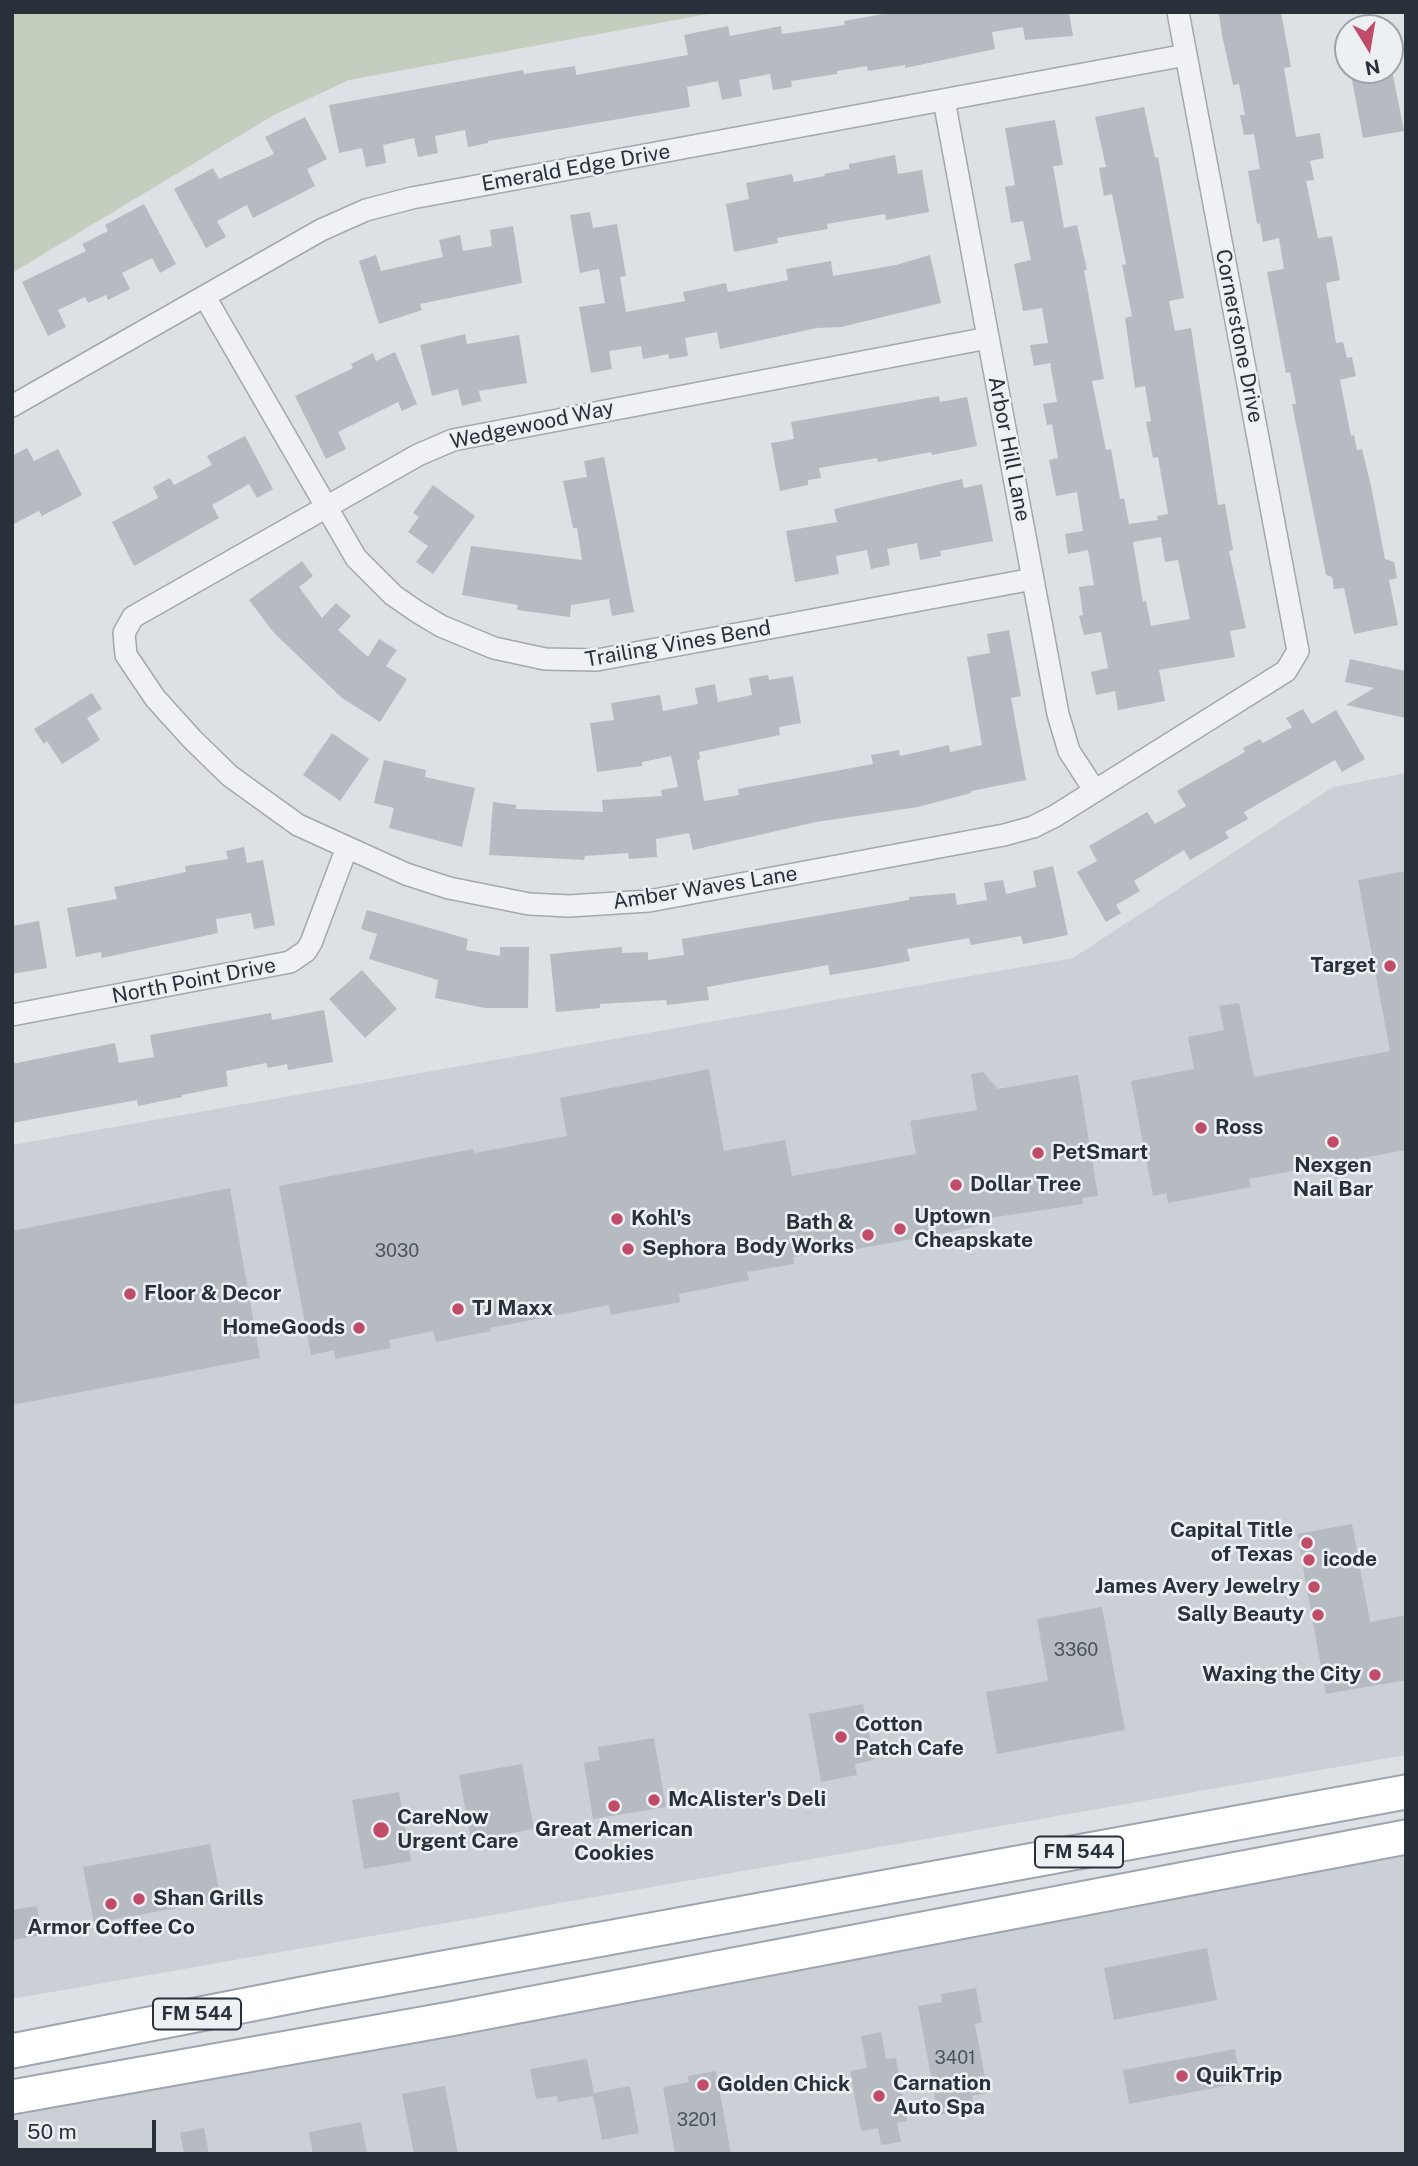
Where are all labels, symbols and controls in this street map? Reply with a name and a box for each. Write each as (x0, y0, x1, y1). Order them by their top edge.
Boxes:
north arrow (1334, 14, 1404, 84)
text: N (1363, 55, 1382, 80)
street label: Emerald Edge Drive (480, 139, 672, 197)
street label: Cornerstone Drive (1210, 247, 1268, 425)
street label: Arbor Hill Lane (983, 374, 1035, 524)
street label: Wedgewood Way (448, 395, 616, 455)
street label: Trailing Vines Bend (583, 615, 773, 673)
street label: Amber Waves Lane (611, 861, 799, 915)
street label: North Point Drive (110, 953, 278, 1009)
place label: Target (1311, 953, 1376, 979)
marker: Target (1382, 958, 1398, 974)
place label: Ross (1215, 1115, 1263, 1141)
marker: Ross (1193, 1120, 1209, 1136)
marker: Nexgen Nail Bar (1325, 1134, 1341, 1150)
place label: PetSmart (1052, 1140, 1148, 1166)
marker: PetSmart (1030, 1145, 1046, 1161)
place label: Nexgen Nail Bar (1293, 1153, 1373, 1203)
place label: Dollar Tree (970, 1172, 1081, 1198)
marker: Dollar Tree (948, 1177, 964, 1193)
place label: Uptown Cheapskate (914, 1204, 1033, 1254)
place label: Kohl's (631, 1206, 691, 1232)
place label: Bath & Body Works (735, 1210, 854, 1260)
marker: Kohl's (609, 1211, 625, 1227)
marker: Uptown Cheapskate (892, 1221, 908, 1237)
marker: Bath & Body Works (860, 1227, 876, 1243)
place label: Sephora (642, 1236, 726, 1262)
house number: 3030 (375, 1240, 419, 1262)
marker: Sephora (620, 1241, 636, 1257)
place label: Floor & Decor (144, 1281, 281, 1307)
marker: Floor & Decor (122, 1286, 138, 1302)
place label: TJ Maxx (472, 1296, 553, 1322)
marker: TJ Maxx (450, 1301, 466, 1317)
place label: HomeGoods (222, 1315, 345, 1341)
marker: HomeGoods (351, 1320, 367, 1336)
place label: Capital Title of Texas (1170, 1518, 1293, 1568)
marker: Capital Title of Texas (1299, 1535, 1315, 1551)
place label: icode (1323, 1547, 1377, 1573)
marker: icode (1301, 1552, 1317, 1568)
place label: James Avery Jewelry (1095, 1574, 1300, 1600)
marker: James Avery Jewelry (1306, 1579, 1322, 1595)
place label: Sally Beauty (1177, 1602, 1304, 1628)
marker: Sally Beauty (1310, 1607, 1326, 1623)
house number: 3360 (1054, 1639, 1098, 1661)
place label: Waxing the City (1202, 1662, 1361, 1688)
marker: Waxing the City (1367, 1667, 1383, 1683)
place label: Cotton Patch Cafe (855, 1712, 964, 1762)
marker: Cotton Patch Cafe (833, 1729, 849, 1745)
place label: McAlister's Deli (668, 1787, 826, 1813)
marker: McAlister's Deli (646, 1792, 662, 1808)
marker: Great American Cookies (606, 1798, 622, 1814)
place label: CareNow Urgent Care (397, 1805, 519, 1855)
place label: Great American Cookies (535, 1817, 693, 1867)
marker: CareNow Urgent Care (371, 1820, 391, 1840)
road number: FM 544 (1035, 1836, 1123, 1868)
place label: Shan Grills (153, 1886, 264, 1912)
marker: Shan Grills (131, 1891, 147, 1907)
marker: Armor Coffee Co (103, 1896, 119, 1912)
place label: Armor Coffee Co (27, 1915, 195, 1941)
road number: FM 544 (153, 1998, 241, 2030)
house number: 3401 (935, 2047, 975, 2069)
place label: QuikTrip (1196, 2063, 1282, 2089)
marker: QuikTrip (1174, 2068, 1190, 2084)
place label: Carnation Auto Spa (893, 2071, 991, 2121)
place label: Golden Chick (717, 2072, 850, 2098)
marker: Golden Chick (695, 2077, 711, 2093)
marker: Carnation Auto Spa (871, 2088, 887, 2104)
scale bar (18, 2106, 159, 2150)
house number: 3201 (677, 2109, 717, 2131)
text: 50 m (27, 2119, 77, 2144)

